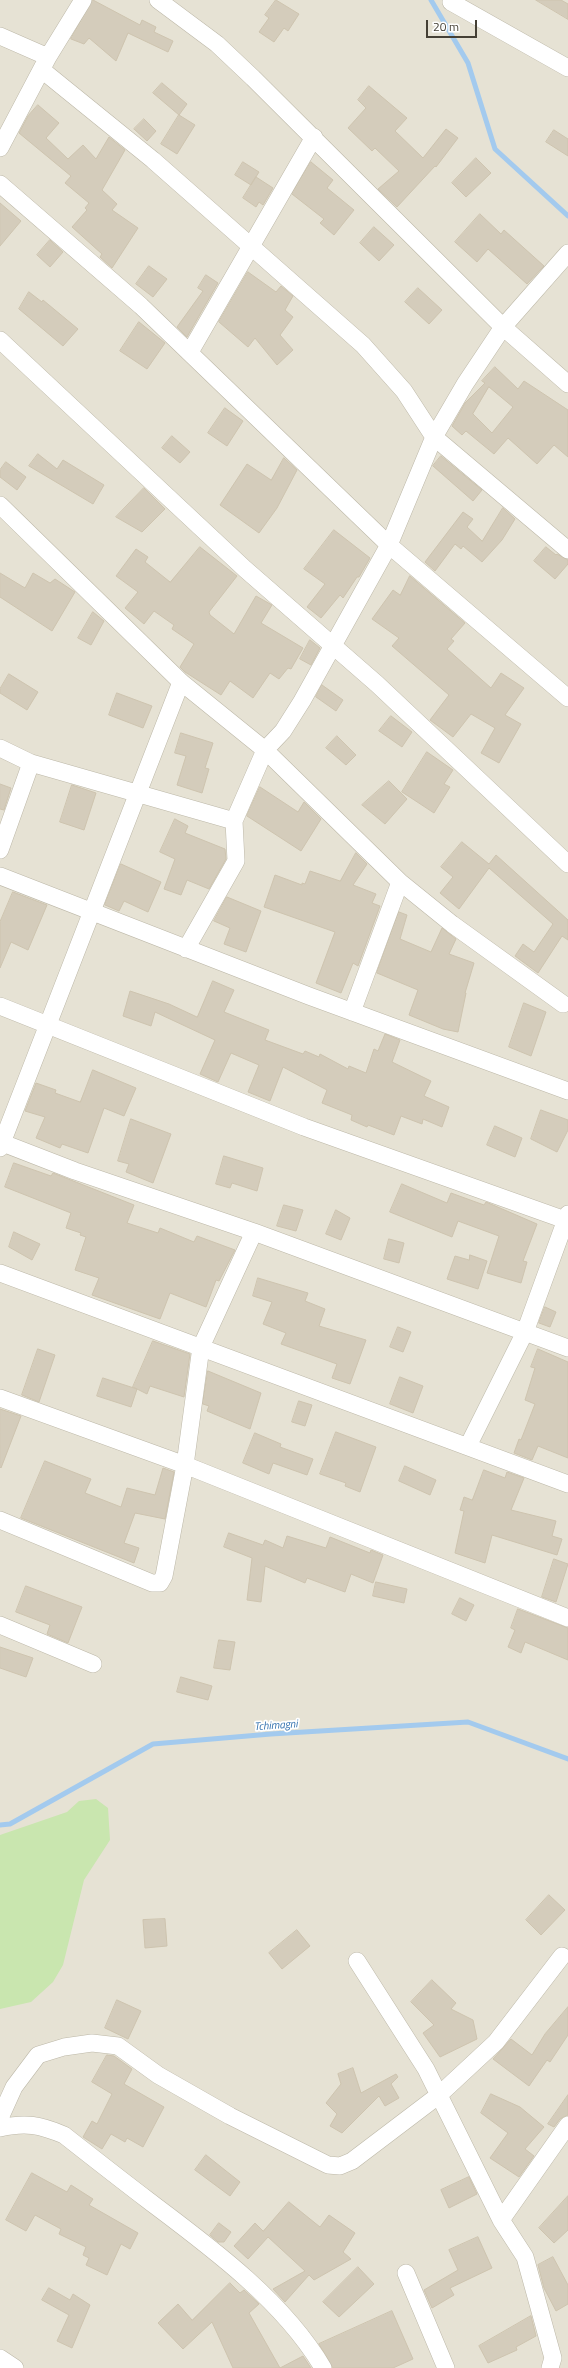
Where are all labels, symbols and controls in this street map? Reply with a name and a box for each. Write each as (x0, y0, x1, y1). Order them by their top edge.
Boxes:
scale bar (428, 12, 479, 38)
text: 20 m (433, 17, 459, 36)
water label: Tchimagni (254, 1718, 298, 1734)

